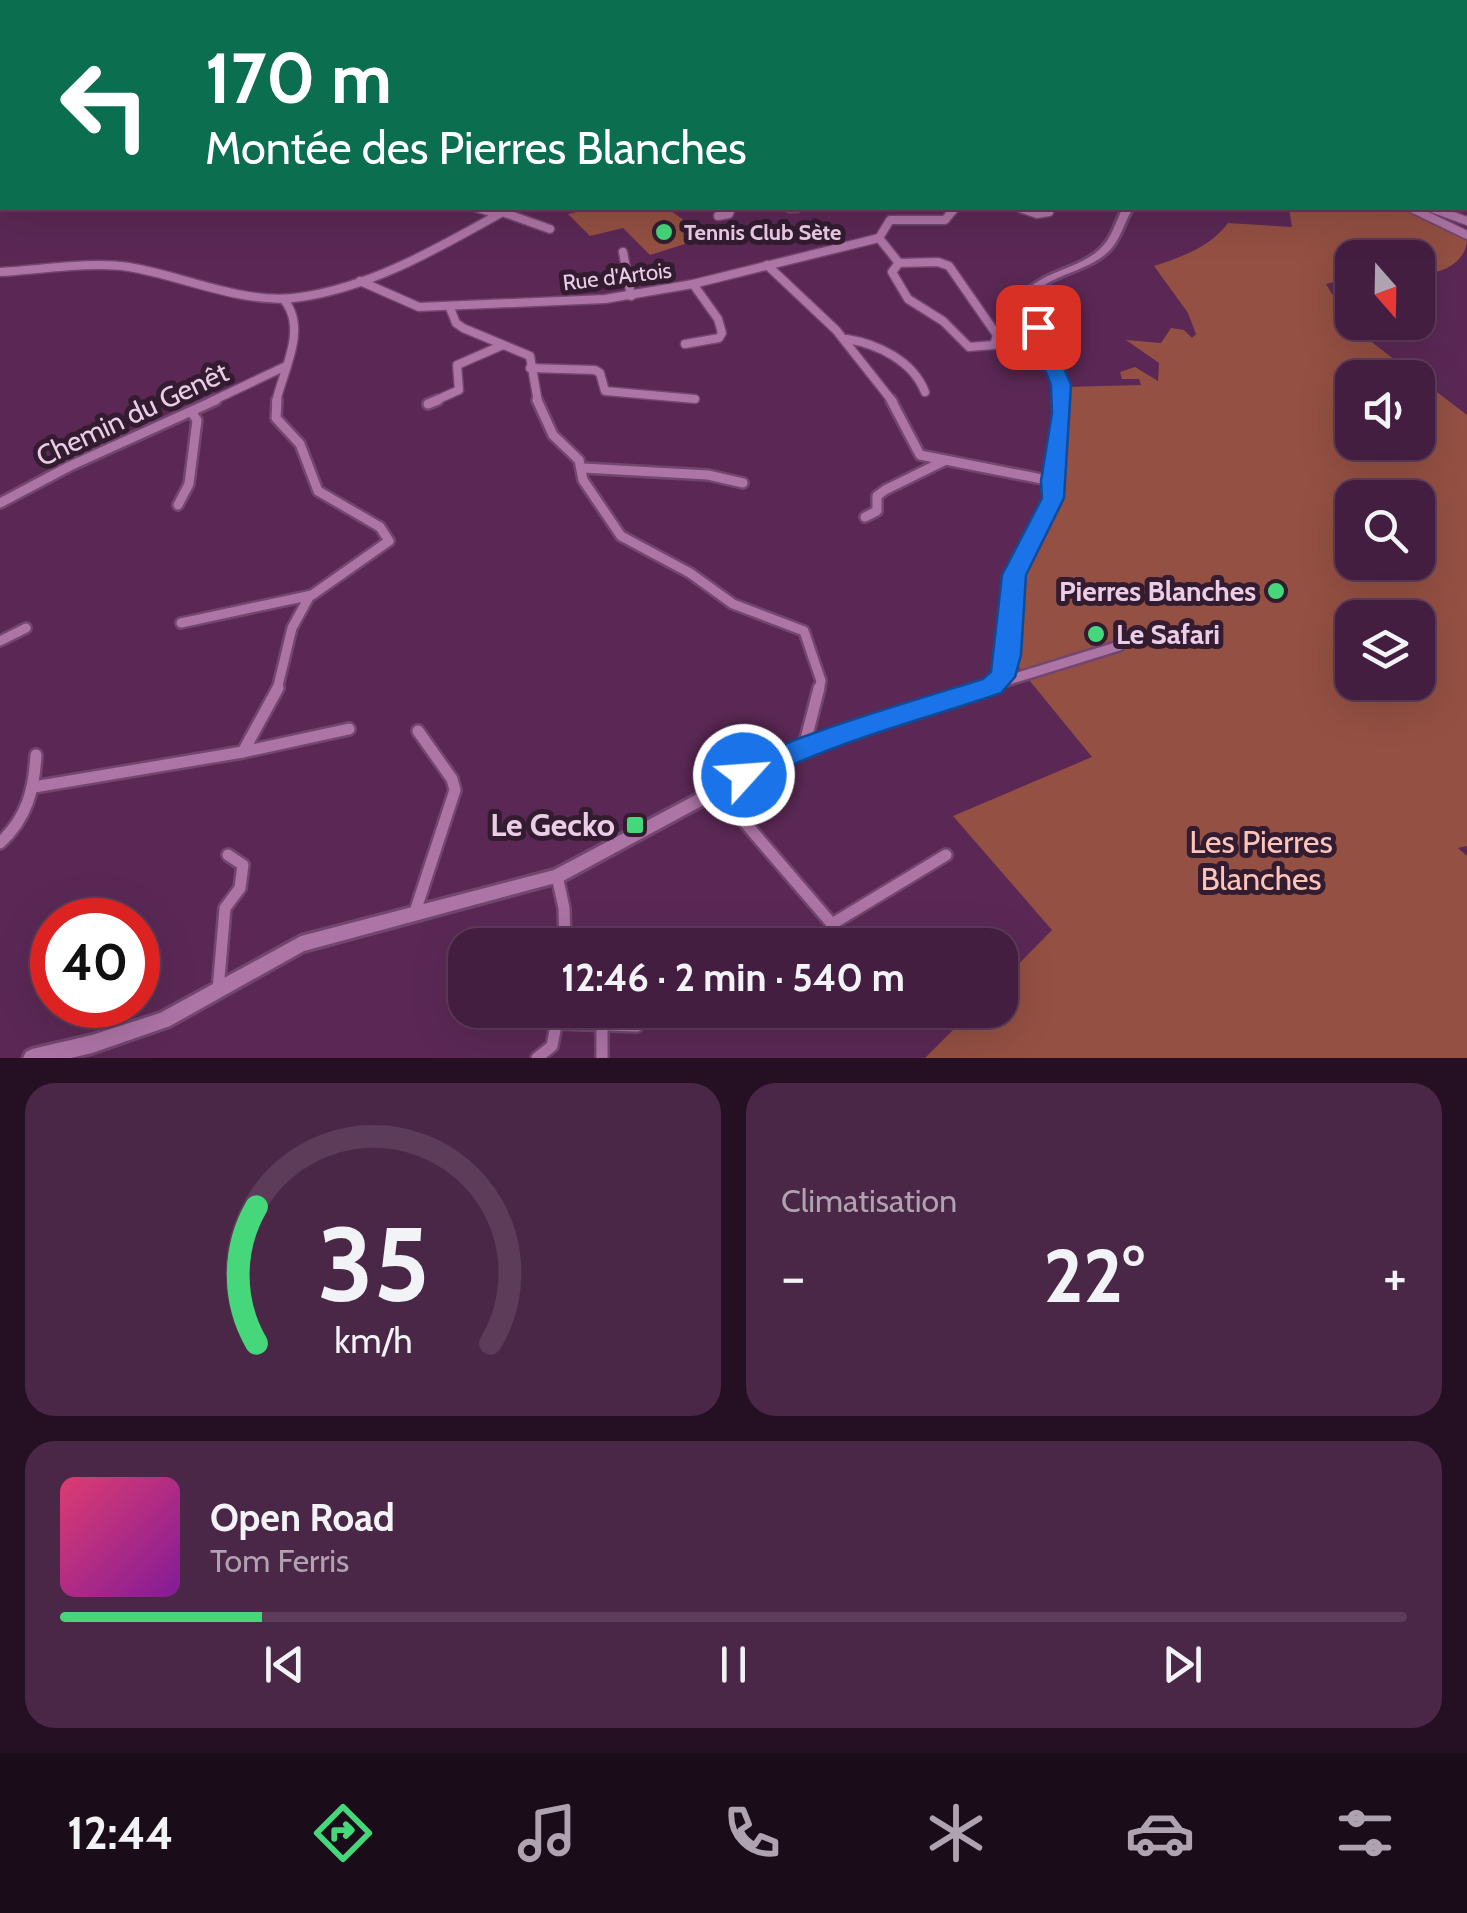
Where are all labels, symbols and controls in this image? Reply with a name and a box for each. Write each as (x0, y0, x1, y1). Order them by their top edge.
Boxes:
text: 170 m (205, 35, 392, 121)
icon: left (40, 40, 170, 170)
text: Montée des Pierres Blanches (205, 121, 747, 175)
place label: Tennis Club Sète (684, 219, 841, 246)
marker: Tennis Club Sète (653, 221, 675, 243)
north arrow (1335, 240, 1435, 340)
map controls (1335, 240, 1435, 700)
street label: Rue d'Artois (561, 256, 673, 297)
pin (996, 285, 1081, 370)
icon: arrive (1011, 300, 1066, 355)
street label: Chemin du Genêt (30, 355, 234, 473)
button: sound (1335, 360, 1435, 460)
button: search (1335, 480, 1435, 580)
place label: Pierres Blanches (1059, 574, 1256, 608)
marker: Pierres Blanches (1265, 580, 1287, 602)
button: layers (1335, 600, 1435, 700)
place label: Le Safari (1116, 617, 1220, 651)
marker: Le Safari (1085, 623, 1107, 645)
position arrow (692, 723, 796, 827)
place label: Le Gecko (490, 805, 615, 844)
marker: Le Gecko (624, 814, 646, 836)
park label: Les Pierres Blanches (1189, 822, 1333, 898)
speed limit sign: 40 (30, 898, 160, 1028)
text: 12:46 · 2 min · 540 m (561, 954, 905, 1001)
text: Climatisation (781, 1181, 957, 1220)
text: 35 (317, 1201, 429, 1327)
text: 22° (1043, 1230, 1145, 1321)
text: − (781, 1243, 805, 1310)
text: + (1383, 1243, 1407, 1310)
text: km/h (334, 1319, 412, 1362)
text: Open Road (210, 1494, 395, 1541)
text: Tom Ferris (210, 1541, 349, 1580)
icon: previous (257, 1637, 312, 1692)
icon: pause (706, 1637, 761, 1692)
icon: next (1155, 1637, 1210, 1692)
icon: directions (308, 1798, 378, 1868)
icon: music (512, 1798, 582, 1868)
icon: phone (717, 1798, 787, 1868)
icon: climate (921, 1798, 991, 1868)
icon: car (1125, 1798, 1195, 1868)
icon: filters (1330, 1798, 1400, 1868)
text: 12:44 (67, 1806, 173, 1860)

